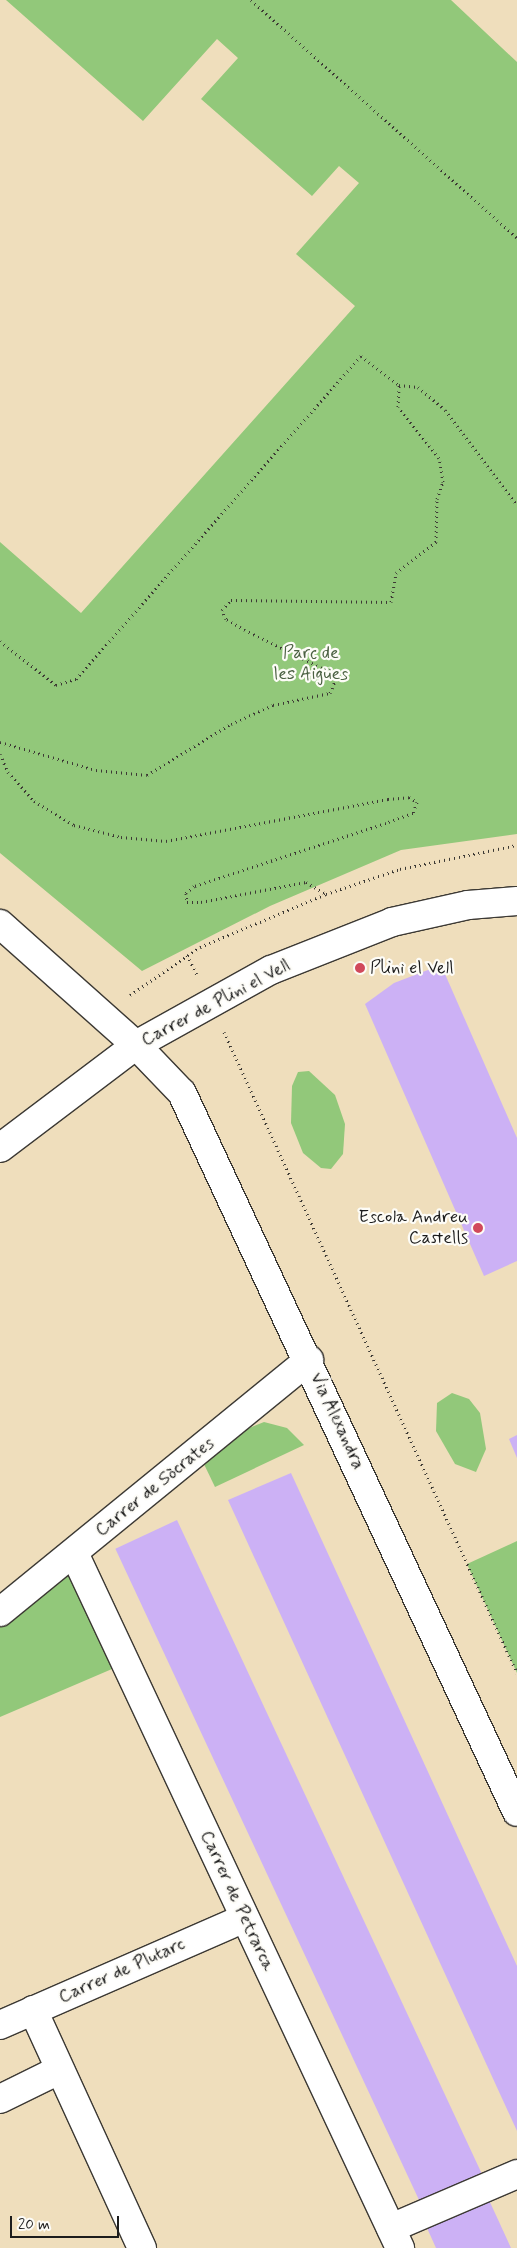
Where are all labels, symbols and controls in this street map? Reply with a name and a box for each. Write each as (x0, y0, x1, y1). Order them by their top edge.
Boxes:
park label: Parc de les Aigües (274, 643, 348, 686)
street label: Carrer de Plini el Vell (138, 955, 294, 1051)
place label: Plini el Vell (370, 957, 455, 979)
marker: Plini el Vell (354, 962, 366, 974)
place label: Escola Andreu Castells (358, 1207, 468, 1250)
marker: Escola Andreu Castells (472, 1222, 484, 1234)
street label: Via Alexandra (305, 1369, 369, 1473)
street label: Carrer de Sòcrates (91, 1433, 219, 1541)
street label: Carrer de Petrarca (196, 1829, 278, 1973)
street label: Carrer de Plutarc (55, 1933, 189, 2009)
scale bar (12, 2206, 121, 2238)
text: 20 m (18, 2215, 50, 2235)

